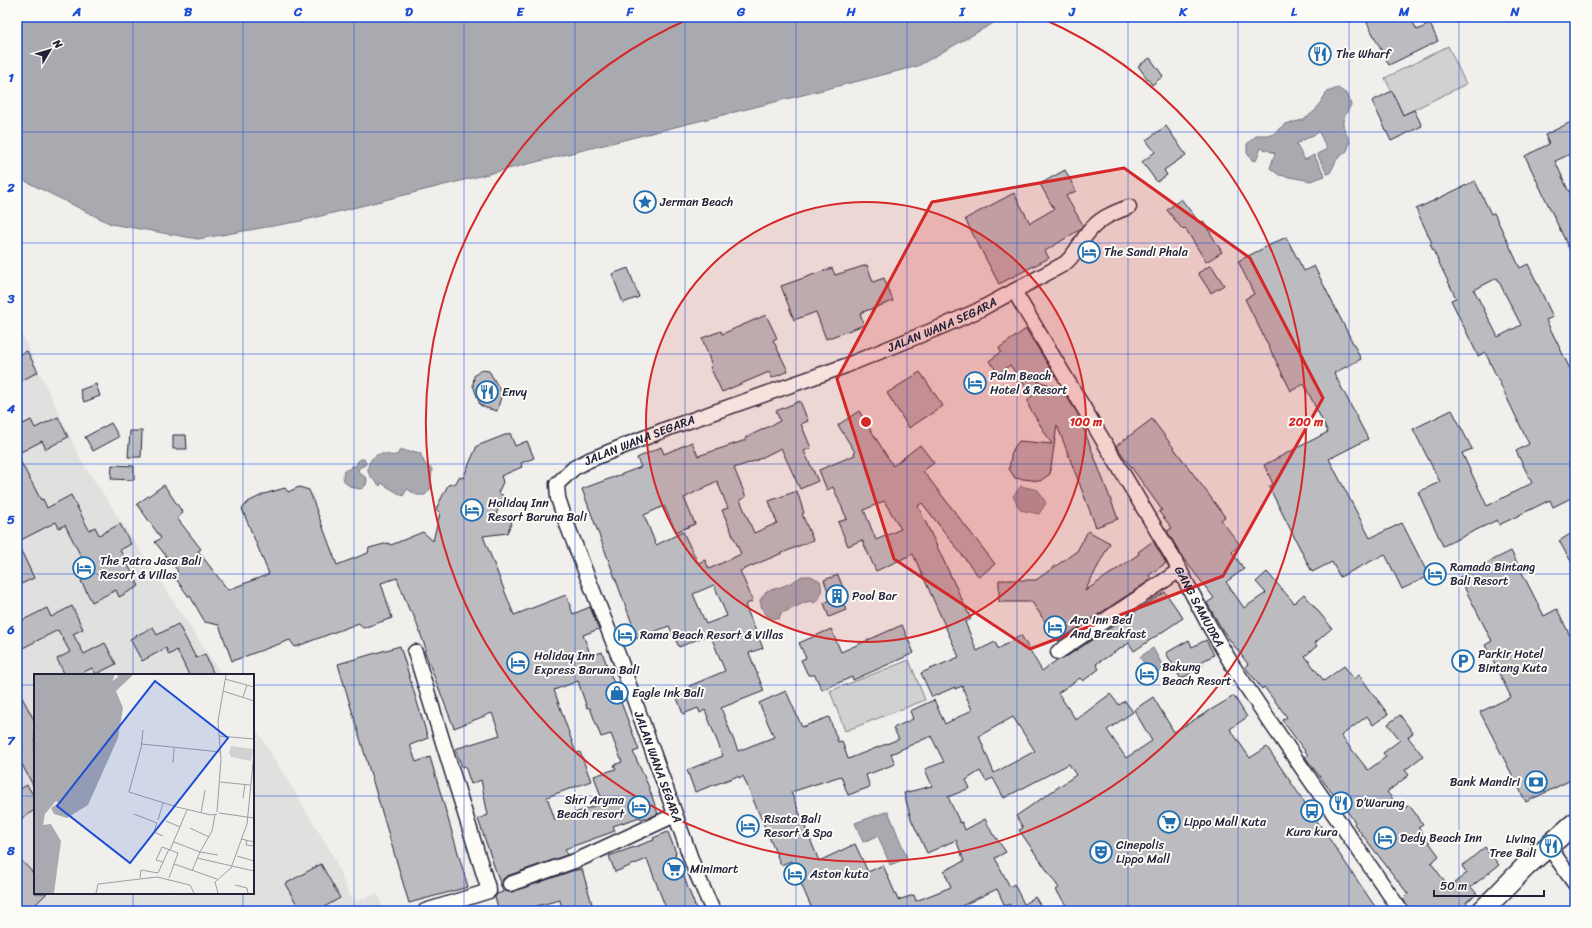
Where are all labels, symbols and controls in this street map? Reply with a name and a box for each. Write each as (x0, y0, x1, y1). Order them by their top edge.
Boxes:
text: A (72, 0, 81, 23)
text: B (184, 0, 193, 23)
text: C (293, 0, 303, 23)
text: D (405, 0, 413, 23)
text: E (516, 0, 525, 23)
text: F (625, 0, 634, 23)
text: G (736, 0, 746, 23)
text: H (845, 0, 856, 23)
text: I (958, 0, 966, 23)
text: J (1068, 0, 1076, 23)
text: K (1178, 0, 1188, 23)
text: L (1291, 0, 1298, 23)
text: M (1398, 0, 1410, 23)
text: N (1509, 0, 1520, 23)
north arrow (30, 30, 70, 70)
text: N (47, 35, 68, 53)
restaurant icon: The Wharf (1307, 41, 1333, 67)
place label: The Wharf (1336, 43, 1392, 65)
text: 1 (8, 66, 14, 89)
text: 2 (6, 176, 15, 199)
place icon: Jerman Beach (632, 189, 658, 215)
place label: Jerman Beach (659, 191, 733, 213)
hotel icon: The Sandi Phala (1076, 239, 1102, 265)
place label: The Sandi Phala (1104, 241, 1189, 263)
text: 3 (6, 287, 15, 310)
street label: JALAN WANA SEGARA (883, 291, 1001, 359)
place label: Palm Beach Hotel & Resort (990, 365, 1068, 401)
hotel icon: Palm Beach Hotel & Resort (962, 370, 988, 396)
restaurant icon: Envy (474, 379, 500, 405)
place label: Envy (502, 381, 528, 403)
text: 4 (6, 397, 16, 420)
street label: JALAN WANA SEGARA (579, 409, 698, 472)
text: 100 m (1070, 411, 1103, 433)
text: 200 m (1288, 411, 1324, 433)
centre of rings (859, 415, 873, 429)
place label: Holiday Inn Resort Baruna Bali (488, 492, 588, 528)
hotel icon: Holiday Inn Resort Baruna Bali (459, 497, 485, 523)
text: 5 (7, 508, 15, 531)
place label: The Patra Jasa Bali Resort & Villas (100, 550, 202, 586)
hotel icon: The Patra Jasa Bali Resort & Villas (71, 555, 97, 581)
place label: Ramada Bintang Bali Resort (1450, 556, 1535, 592)
hotel icon: Ramada Bintang Bali Resort (1422, 561, 1448, 587)
street label: GANG SAMUDRA (1168, 562, 1231, 652)
building icon: Pool Bar (824, 583, 850, 609)
place label: Pool Bar (852, 585, 898, 607)
place label: Ara Inn Bed And Breakfast (1069, 609, 1146, 645)
hotel icon: Ara Inn Bed And Breakfast (1042, 614, 1068, 640)
text: 6 (6, 618, 15, 641)
hotel icon: Rama Beach Resort & Villas (612, 622, 638, 648)
place label: Rama Beach Resort & Villas (640, 624, 783, 646)
place label: Parkir Hotel Bintang Kuta (1478, 643, 1547, 679)
place label: Holiday Inn Express Baruna Bali (534, 645, 640, 681)
parking icon: Parkir Hotel Bintang Kuta (1450, 648, 1476, 674)
hotel icon: Holiday Inn Express Baruna Bali (505, 650, 531, 676)
place label: Bakung Beach Resort (1162, 656, 1231, 692)
hotel icon: Bakung Beach Resort (1134, 661, 1160, 687)
inset map (34, 674, 254, 894)
shop icon: Eagle Ink Bali (604, 680, 630, 706)
place label: Eagle Ink Bali (632, 682, 704, 704)
street label: JALAN WANA SEGARA (627, 707, 688, 826)
text: 7 (7, 729, 16, 752)
bank icon: Bank Mandiri (1523, 769, 1549, 795)
place label: Bank Mandiri (1450, 771, 1521, 793)
place label: Shri Aryma Beach resort (557, 789, 625, 825)
restaurant icon: D’Warung (1328, 790, 1354, 816)
place label: D’Warung (1356, 792, 1405, 814)
hotel icon: Shri Aryma Beach resort (626, 794, 652, 820)
bus stop icon: Kura kura (1299, 798, 1325, 824)
place label: Risata Bali Resort & Spa (764, 808, 833, 844)
supermarket icon: Lippo Mall Kuta (1156, 809, 1182, 835)
place label: Lippo Mall Kuta (1184, 811, 1267, 833)
hotel icon: Risata Bali Resort & Spa (735, 813, 761, 839)
place label: Kura kura (1286, 821, 1338, 843)
hotel icon: Dedy Beach Inn (1372, 825, 1398, 851)
place label: Dedy Beach Inn (1400, 827, 1483, 849)
place label: Living Tree Bali (1490, 828, 1537, 864)
restaurant icon: Living Tree Bali (1538, 833, 1564, 859)
place label: Cinepolis Lippo Mall (1116, 834, 1170, 870)
text: 8 (6, 839, 15, 862)
theatre icon: Cinepolis Lippo Mall (1088, 839, 1114, 865)
supermarket icon: Minimart (661, 856, 687, 882)
place label: Minimart (690, 858, 738, 880)
hotel icon: Aston kuta (782, 861, 808, 887)
place label: Aston kuta (809, 863, 868, 885)
scale bar (1434, 872, 1544, 898)
text: 50 m (1440, 875, 1467, 897)

